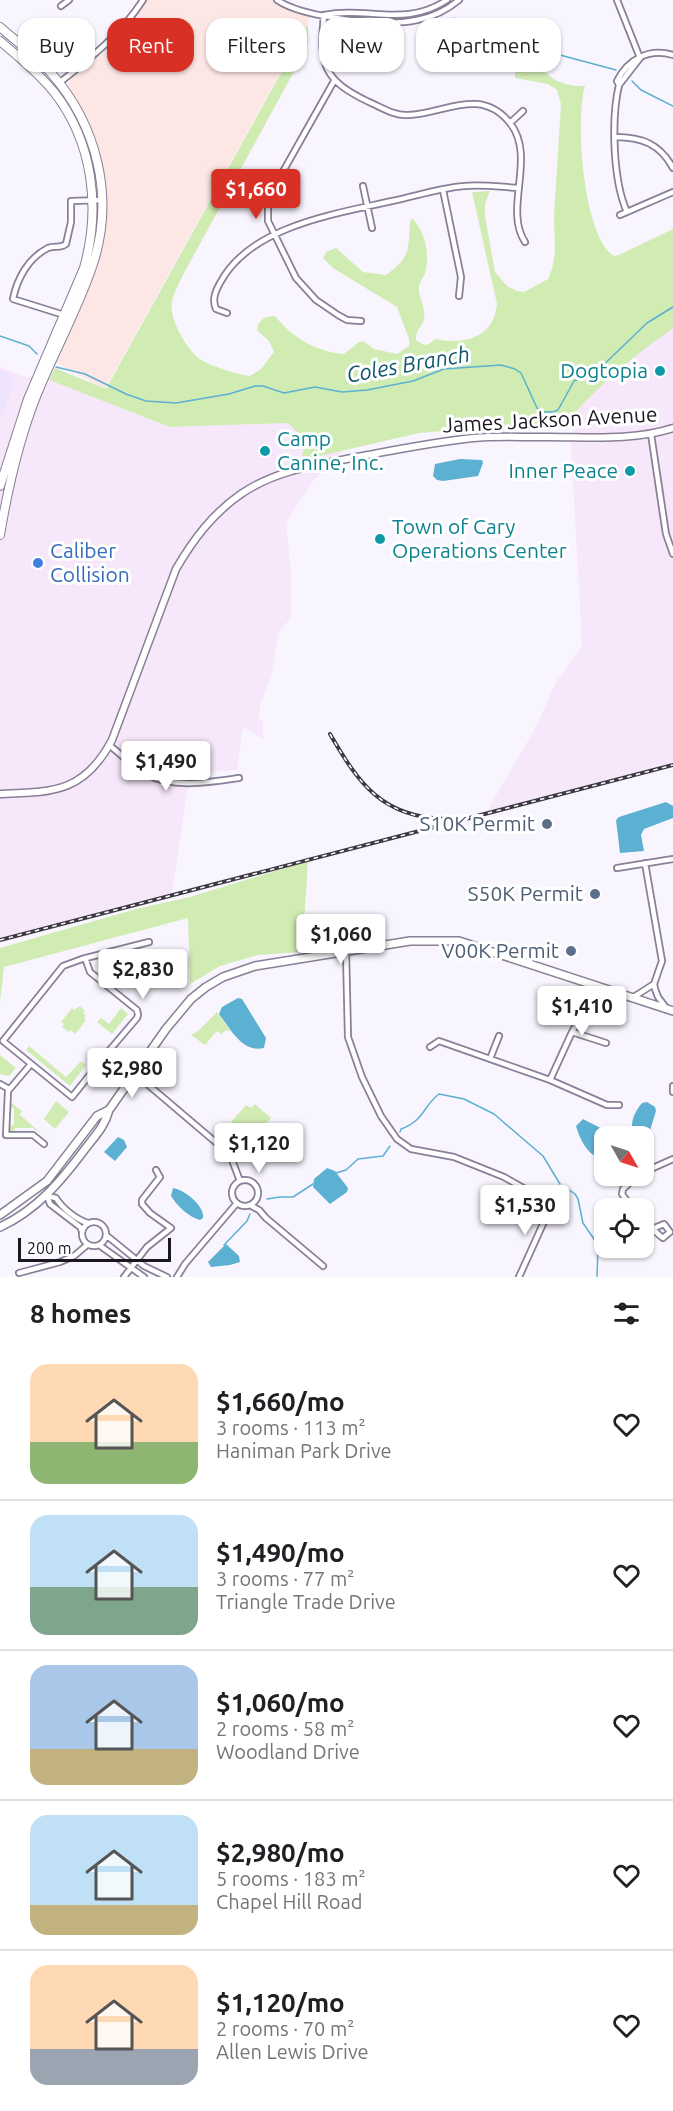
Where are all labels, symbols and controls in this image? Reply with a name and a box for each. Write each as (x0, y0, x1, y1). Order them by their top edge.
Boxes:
chip: Buy (18, 18, 95, 72)
chip: Rent (107, 18, 194, 72)
chip: Filters (206, 18, 307, 72)
chip: New (319, 18, 404, 72)
chip: Apartment (416, 18, 561, 72)
pin: $1,660 (207, 169, 305, 220)
text: $1,660 (225, 177, 287, 200)
water label: Coles Branch (344, 340, 472, 387)
place label: Dogtopia (560, 358, 648, 382)
marker: Dogtopia (653, 364, 667, 378)
street label: James Jackson Avenue (442, 401, 658, 437)
place label: Camp Canine, Inc. (277, 426, 384, 474)
marker: Camp Canine, Inc. (258, 444, 272, 458)
place label: Inner Peace (508, 458, 618, 482)
marker: Inner Peace (623, 464, 637, 478)
place label: Town of Cary Operations Center (392, 514, 567, 562)
marker: Town of Cary Operations Center (373, 532, 387, 546)
place label: Caliber Collision (50, 538, 130, 586)
marker: Caliber Collision (31, 556, 45, 570)
pin: $1,490 (117, 741, 215, 792)
text: $1,490 (135, 749, 197, 772)
place label: S10K Permit (420, 811, 535, 835)
marker: S10K Permit (540, 817, 554, 831)
place label: S50K Permit (468, 881, 583, 905)
marker: S50K Permit (588, 887, 602, 901)
pin: $1,060 (292, 914, 390, 965)
text: $1,060 (310, 922, 372, 945)
place label: V00K Permit (441, 938, 559, 962)
marker: V00K Permit (564, 944, 578, 958)
pin: $2,830 (94, 949, 192, 1000)
text: $2,830 (112, 957, 174, 980)
pin: $1,410 (533, 986, 631, 1037)
text: $1,410 (551, 994, 613, 1017)
pin: $2,980 (83, 1048, 181, 1099)
text: $2,980 (101, 1056, 163, 1079)
pin: $1,120 (210, 1123, 308, 1174)
north arrow (594, 1126, 654, 1186)
map controls (594, 1126, 654, 1258)
text: $1,120 (228, 1131, 290, 1154)
pin: $1,530 (476, 1185, 574, 1236)
text: $1,530 (494, 1193, 556, 1216)
button: locate (594, 1198, 654, 1258)
scale bar (18, 1235, 171, 1262)
text: 200 m (27, 1239, 72, 1257)
icon: filters (610, 1297, 643, 1330)
text: 8 homes (30, 1299, 131, 1328)
text: $1,660/mo (216, 1387, 345, 1416)
icon: home (78, 1388, 150, 1460)
icon: heart (610, 1408, 643, 1441)
text: 3 rooms · 113 m² (216, 1416, 366, 1439)
text: Haniman Park Drive (216, 1439, 392, 1462)
text: $1,490/mo (216, 1538, 345, 1567)
icon: home (78, 1539, 150, 1611)
icon: heart (610, 1559, 643, 1592)
text: 3 rooms · 77 m² (216, 1567, 354, 1590)
text: Triangle Trade Drive (216, 1590, 396, 1613)
text: $1,060/mo (216, 1688, 345, 1717)
icon: home (78, 1689, 150, 1761)
icon: heart (610, 1709, 643, 1742)
text: 2 rooms · 58 m² (216, 1717, 354, 1740)
text: Woodland Drive (216, 1740, 360, 1763)
text: $2,980/mo (216, 1838, 345, 1867)
icon: home (78, 1839, 150, 1911)
icon: heart (610, 1859, 643, 1892)
text: 5 rooms · 183 m² (216, 1867, 366, 1890)
text: Chapel Hill Road (216, 1890, 362, 1913)
text: $1,120/mo (216, 1988, 345, 2017)
icon: home (78, 1989, 150, 2061)
icon: heart (610, 2009, 643, 2042)
text: 2 rooms · 70 m² (216, 2017, 354, 2040)
text: Allen Lewis Drive (216, 2040, 369, 2063)

